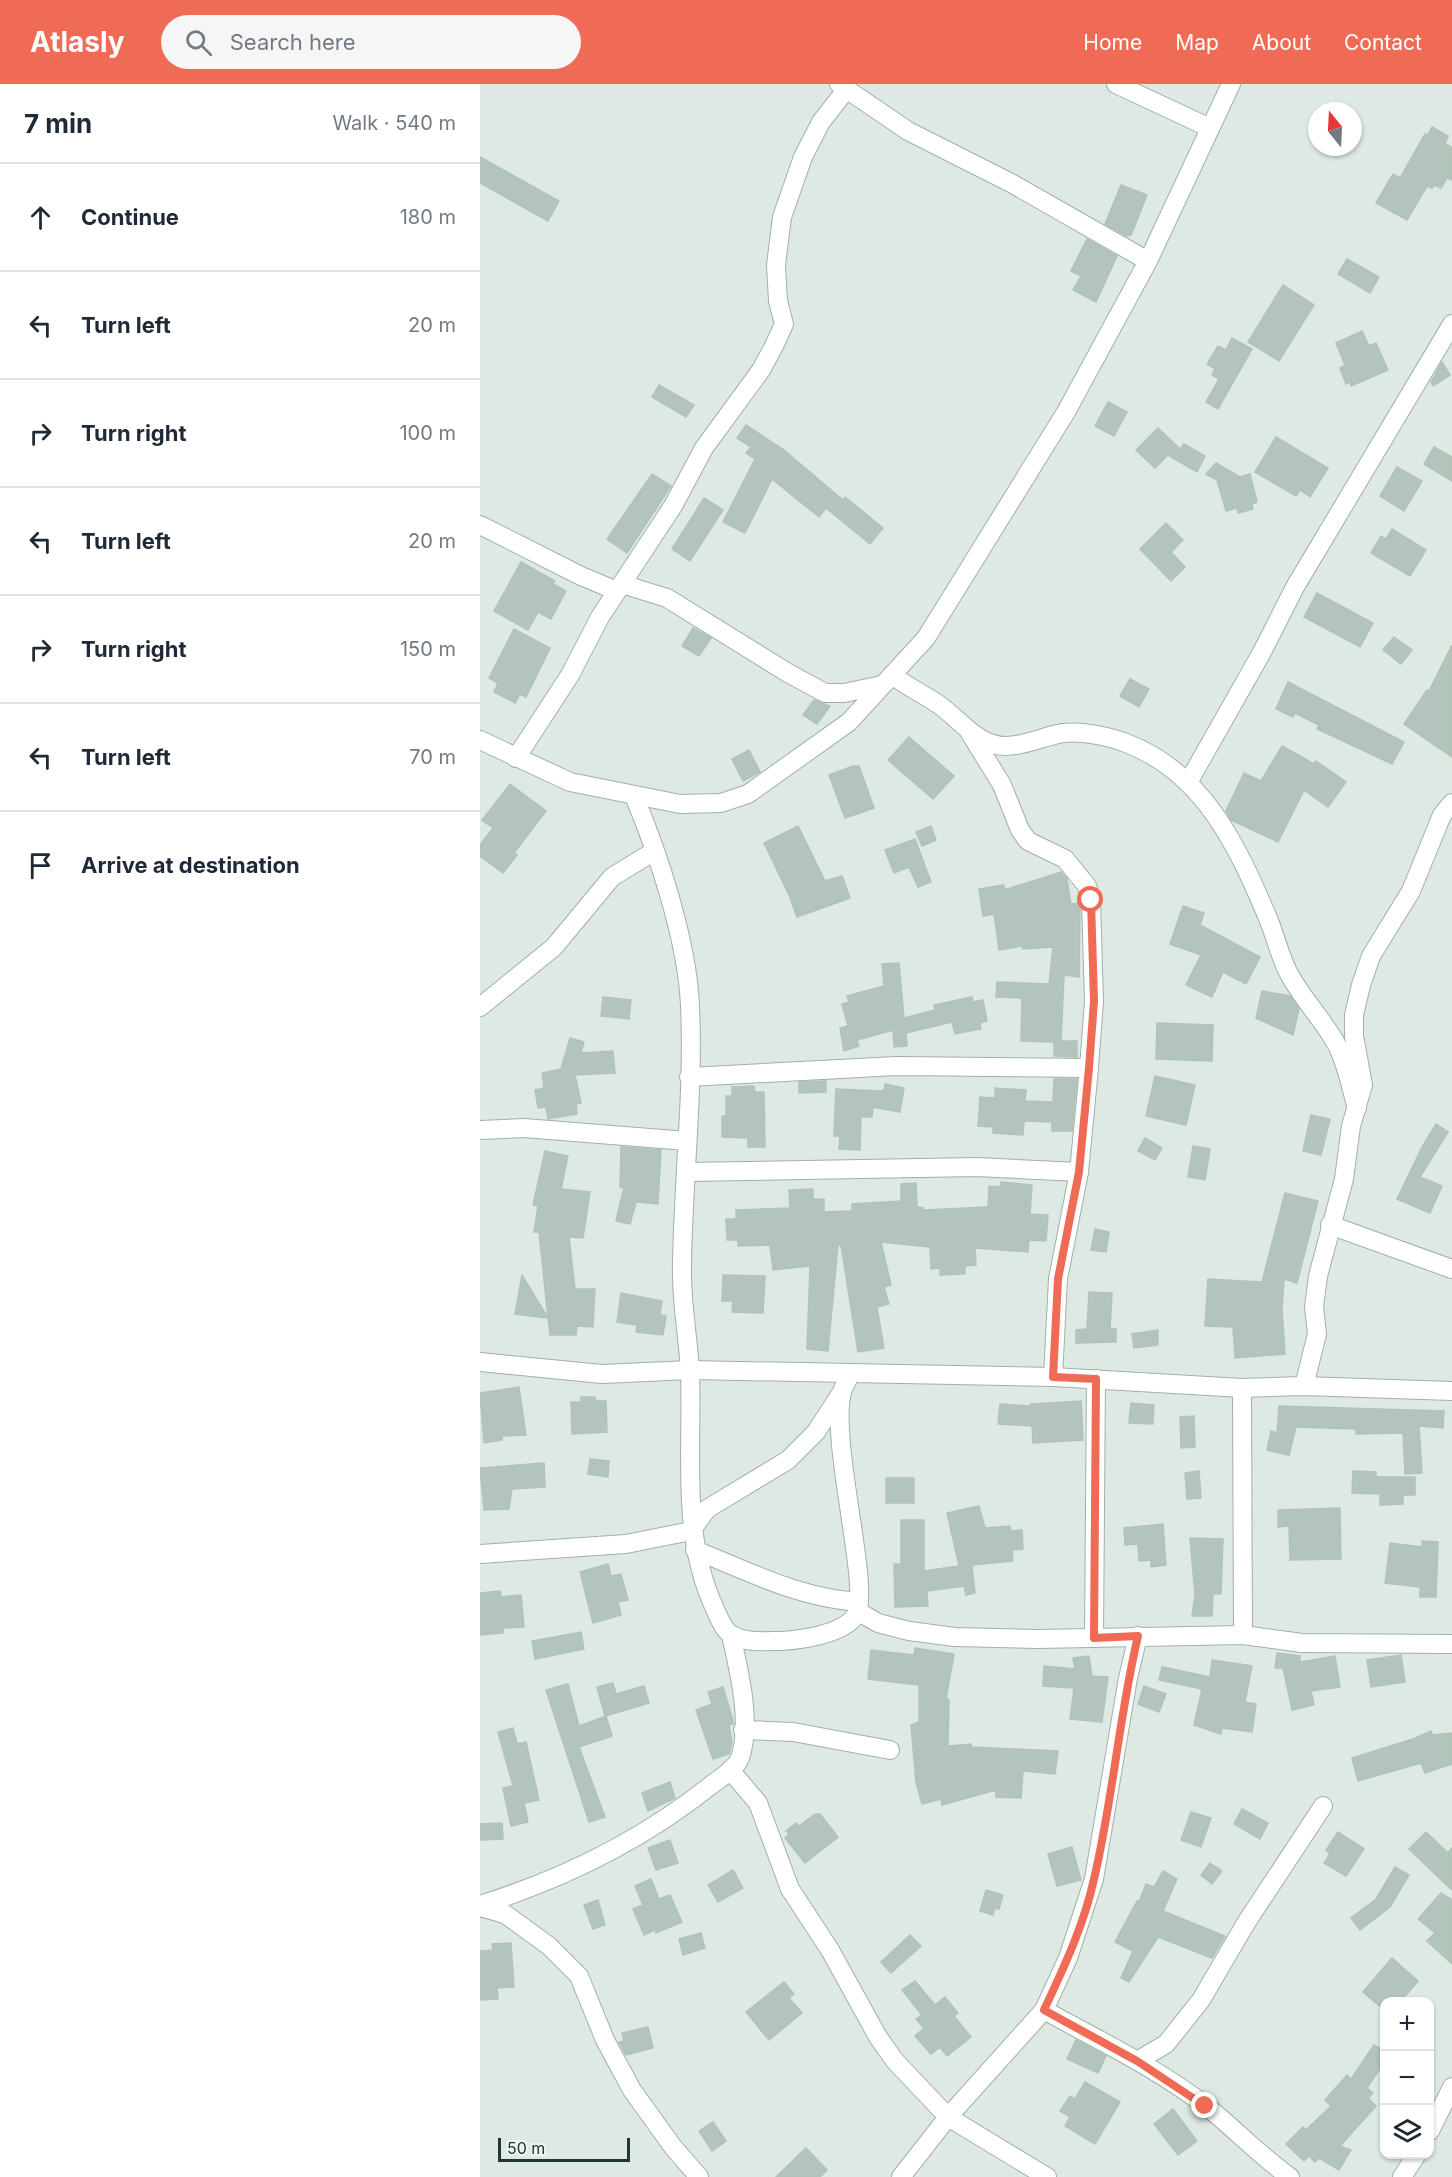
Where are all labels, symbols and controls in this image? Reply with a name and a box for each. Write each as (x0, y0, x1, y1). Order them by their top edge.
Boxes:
search box (161, 15, 581, 69)
text: Atlasly (30, 25, 125, 59)
icon: search (182, 26, 215, 59)
text: Search here (230, 29, 356, 55)
text: Home (1083, 30, 1142, 55)
text: Map (1175, 30, 1219, 55)
text: About (1252, 30, 1311, 55)
text: Contact (1344, 30, 1422, 55)
north arrow (1308, 102, 1362, 156)
text: 7 min (24, 108, 92, 139)
text: Walk · 540 m (332, 111, 456, 135)
icon: ahead (24, 201, 57, 234)
text: Continue (81, 204, 179, 230)
text: 180 m (400, 205, 456, 229)
icon: left (24, 309, 57, 342)
text: Turn left (81, 312, 171, 338)
text: 20 m (408, 313, 456, 337)
icon: right (24, 417, 57, 450)
text: Turn right (81, 420, 187, 446)
text: 100 m (399, 421, 456, 445)
icon: left (24, 525, 57, 558)
text: Turn left (81, 528, 171, 554)
text: 20 m (408, 529, 456, 553)
icon: right (24, 633, 57, 666)
text: Turn right (81, 636, 187, 662)
text: 150 m (400, 637, 456, 661)
icon: left (24, 741, 57, 774)
text: Turn left (81, 744, 171, 770)
text: 70 m (409, 745, 456, 769)
icon: arrive (24, 849, 57, 882)
text: Arrive at destination (81, 852, 300, 878)
route start (1077, 886, 1103, 912)
map controls (1380, 1997, 1434, 2159)
button: + (1380, 1997, 1434, 2051)
button: − (1380, 2051, 1434, 2105)
route end (1191, 2092, 1217, 2118)
button: layers (1380, 2105, 1434, 2159)
scale bar (498, 2135, 630, 2162)
text: 50 m (507, 2138, 545, 2158)

